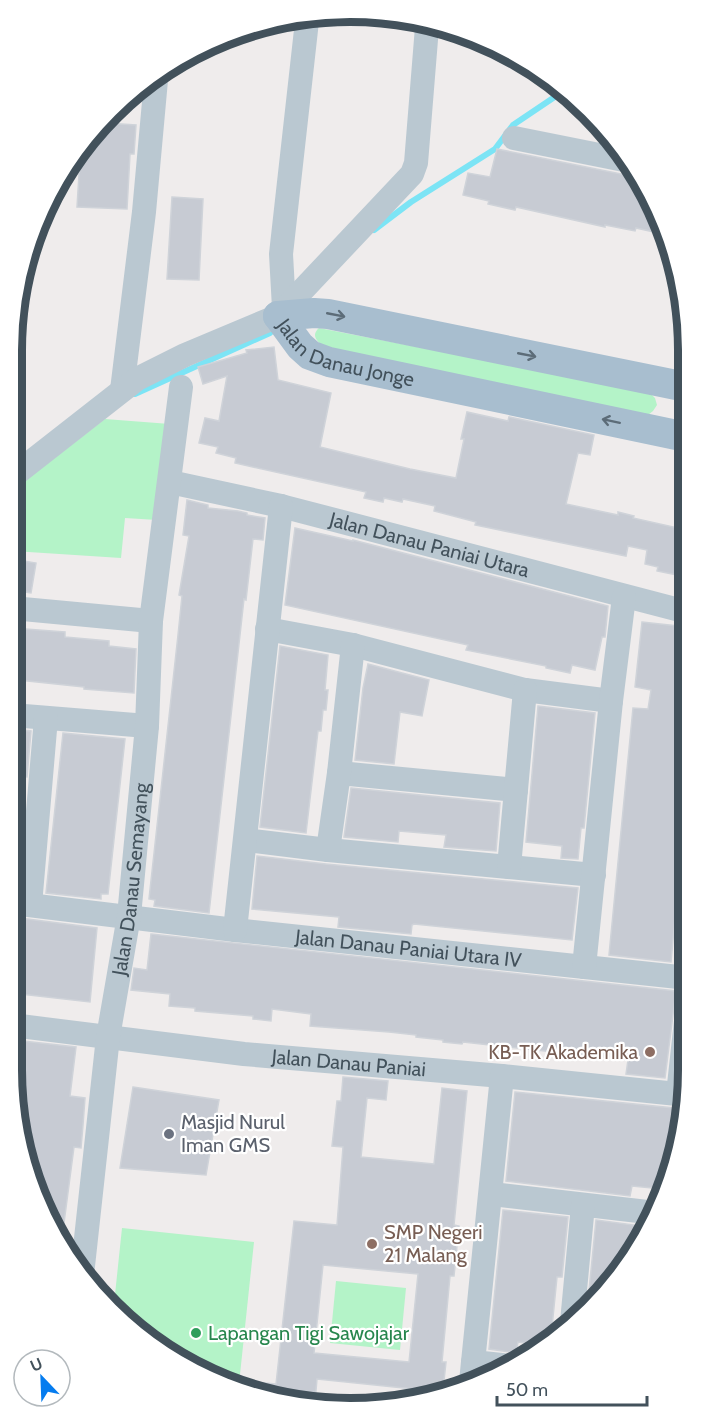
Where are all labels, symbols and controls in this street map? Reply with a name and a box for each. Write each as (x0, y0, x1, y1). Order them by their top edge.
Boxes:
one-way arrow (325, 310, 345, 321)
street label: Jalan Danau Jonge (271, 313, 416, 392)
one-way arrow (516, 350, 536, 361)
one-way arrow (601, 415, 621, 426)
street label: Jalan Danau Paniai Utara (326, 507, 532, 582)
street label: Jalan Danau Semayang (107, 781, 154, 978)
street label: Jalan Danau Paniai Utara IV (293, 924, 523, 972)
place label: KB-TK Akademika (488, 1040, 638, 1064)
street label: Jalan Danau Paniai (270, 1044, 427, 1081)
marker: KB-TK Akademika (643, 1045, 657, 1059)
place label: Masjid Nurul Iman GMS (181, 1110, 285, 1157)
marker: Masjid Nurul Iman GMS (162, 1127, 176, 1141)
place label: SMP Negeri 21 Malang (384, 1220, 483, 1267)
marker: SMP Negeri 21 Malang (365, 1237, 379, 1251)
place label: Lapangan Tigi Sawojajar (208, 1321, 410, 1345)
marker: Lapangan Tigi Sawojajar (189, 1326, 203, 1340)
north arrow (12, 1348, 72, 1408)
text: U (27, 1354, 45, 1376)
scale bar (497, 1369, 647, 1407)
text: 50 m (506, 1379, 548, 1401)

